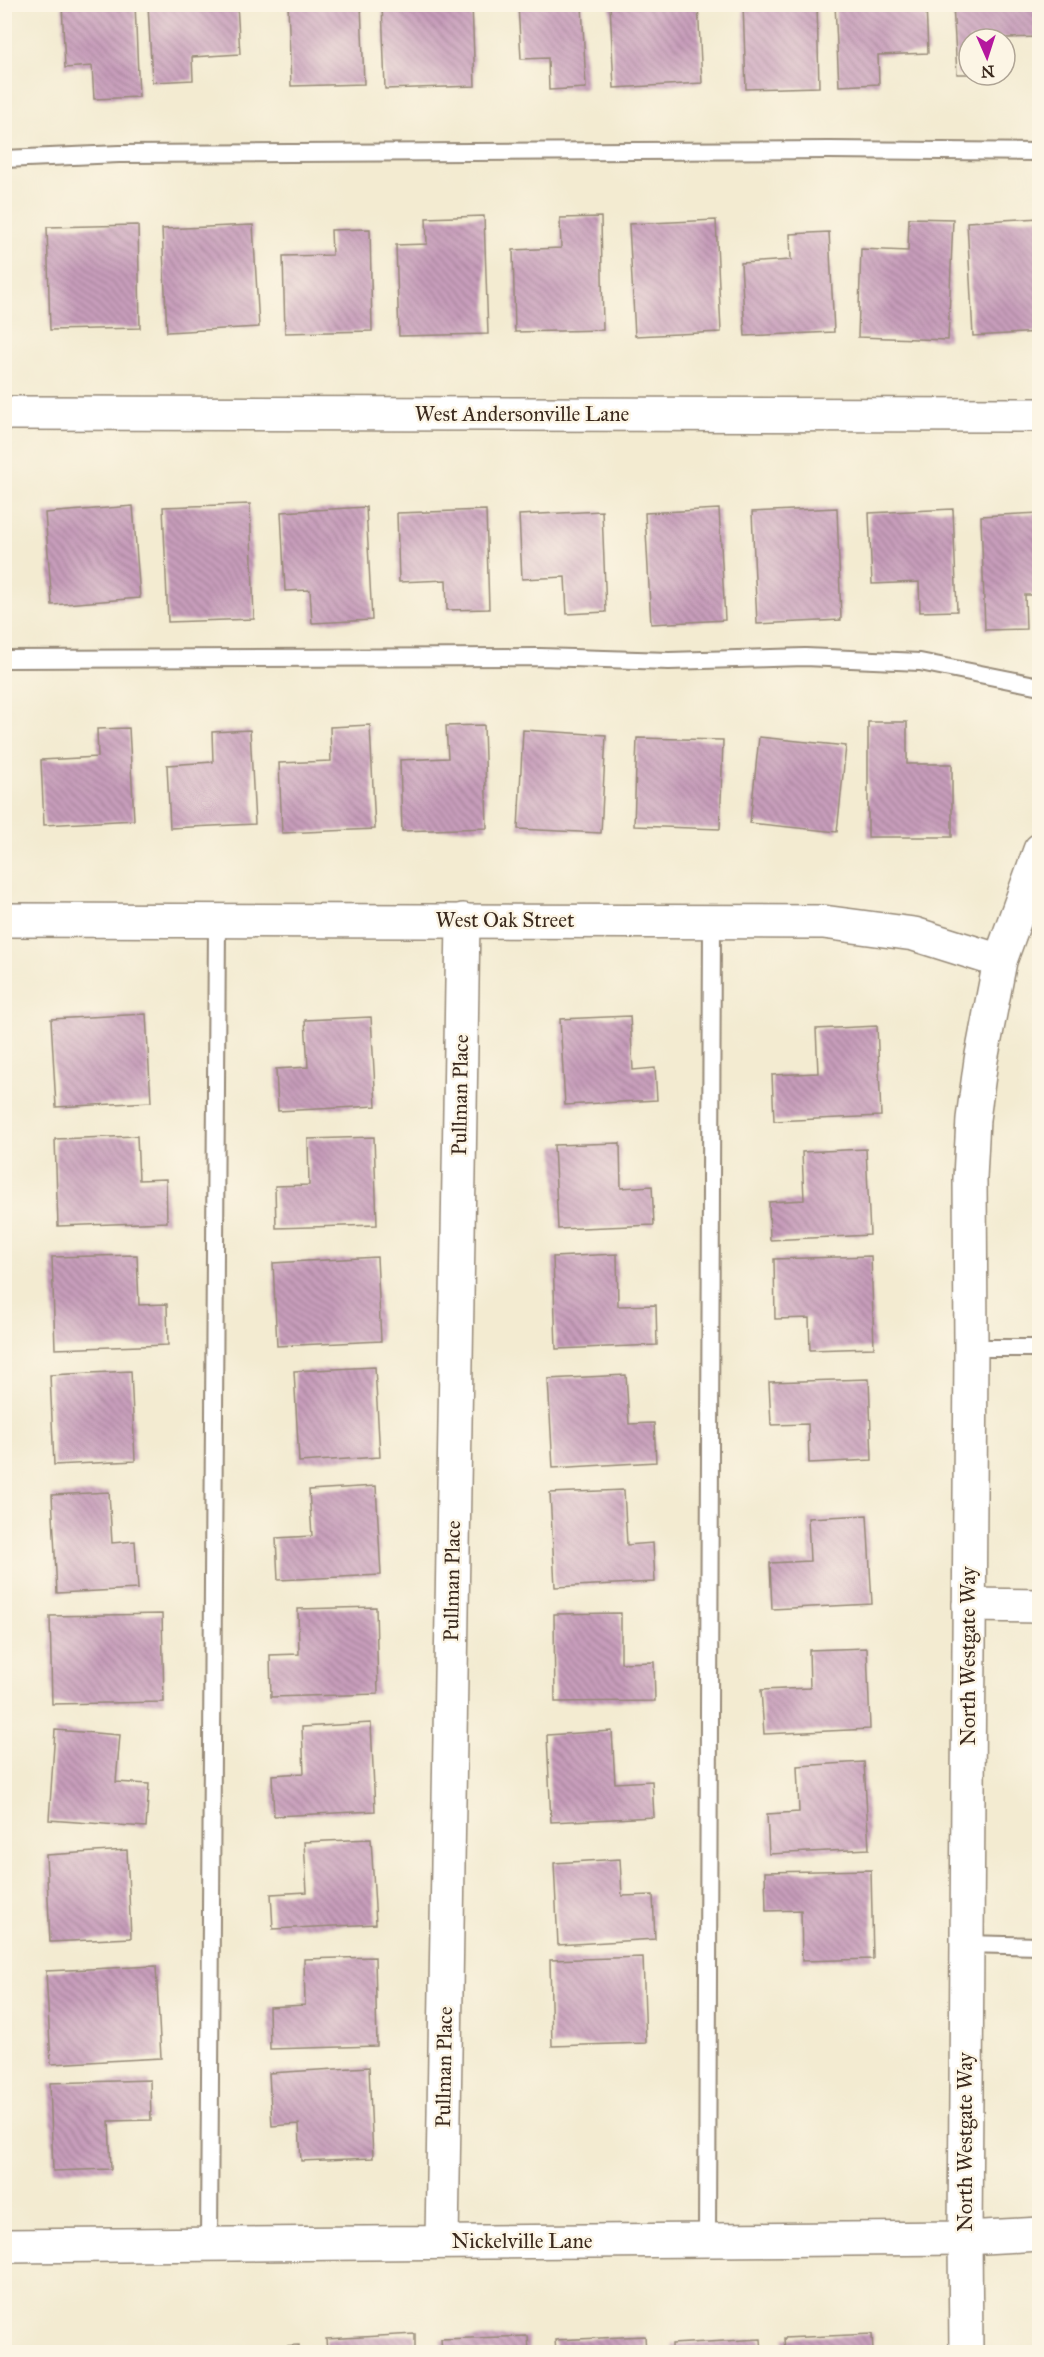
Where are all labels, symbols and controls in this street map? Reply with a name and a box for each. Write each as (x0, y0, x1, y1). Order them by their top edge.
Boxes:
north arrow (957, 27, 1017, 87)
text: N (980, 62, 995, 81)
street label: West Andersonville Lane (415, 401, 630, 427)
street label: West Oak Street (436, 907, 575, 933)
street label: Pullman Place (446, 1034, 474, 1156)
street label: Pullman Place (438, 1520, 466, 1642)
street label: North Westgate Way (955, 1565, 981, 1746)
street label: Pullman Place (430, 2006, 458, 2128)
street label: North Westgate Way (952, 2051, 978, 2232)
street label: Nickelville Lane (451, 2228, 593, 2254)

